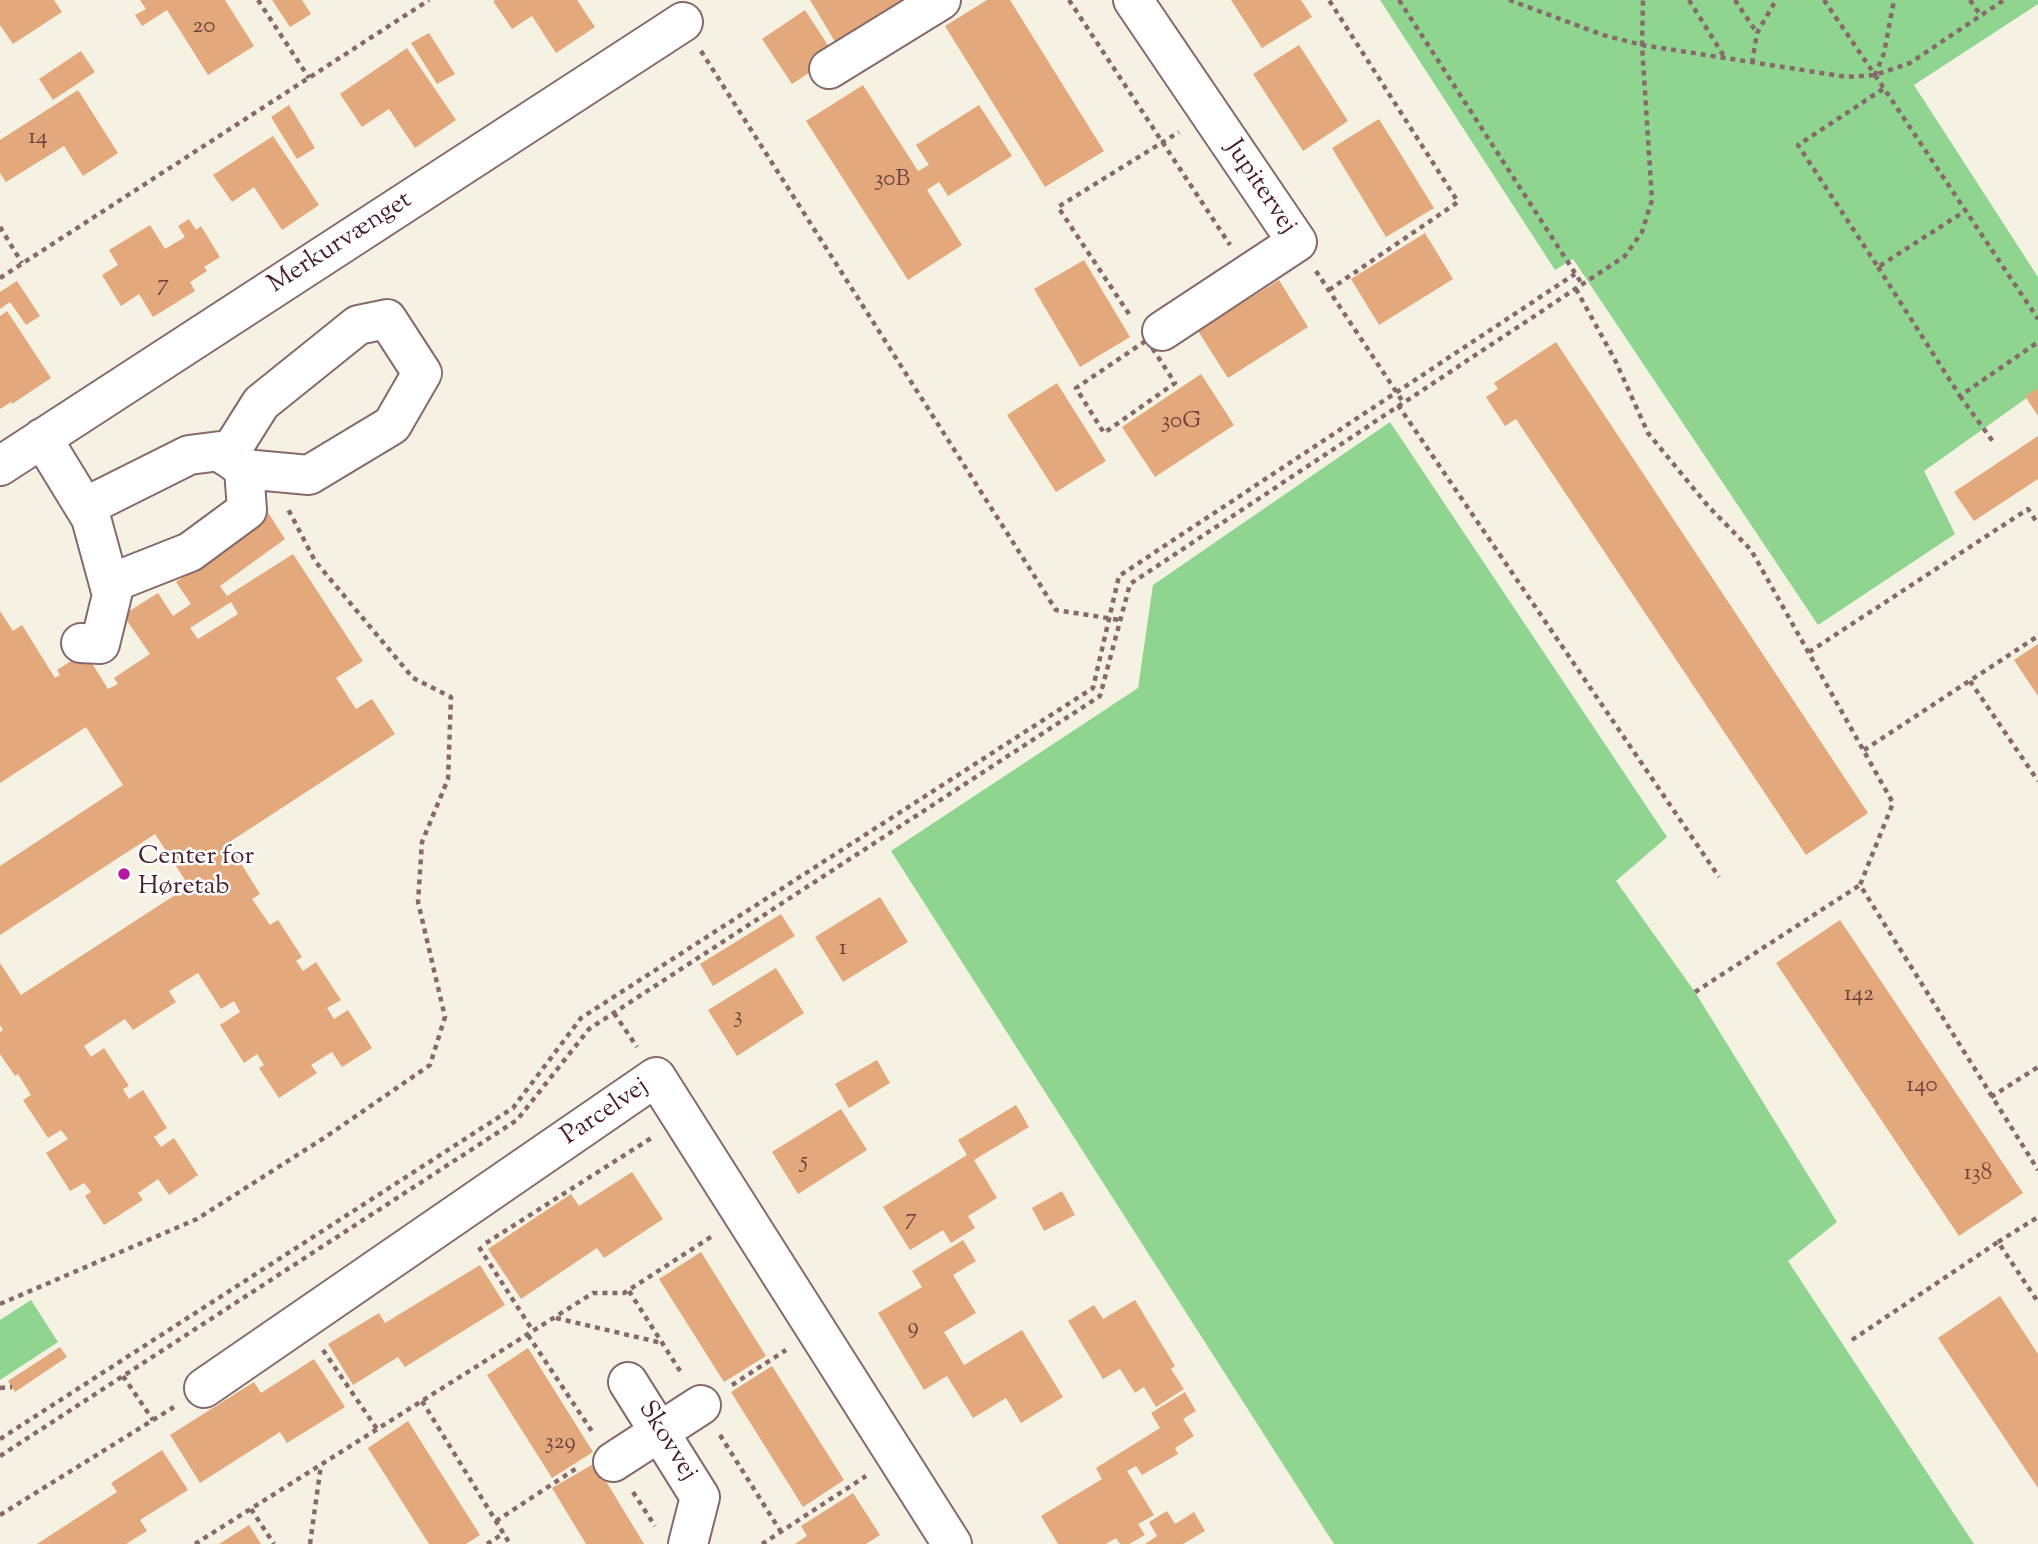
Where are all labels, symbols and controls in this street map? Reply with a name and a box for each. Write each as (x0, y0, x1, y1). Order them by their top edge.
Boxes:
house number: 20 (193, 14, 215, 42)
house number: 14 (28, 125, 48, 153)
street label: Jupitervej (1216, 135, 1302, 241)
house number: 30B (874, 167, 910, 195)
street label: Merkurvænget (263, 186, 419, 302)
house number: 7 (157, 272, 169, 300)
house number: 30G (1161, 409, 1201, 437)
place label: Center for Høretab (138, 843, 254, 904)
marker: Center for Høretab (116, 866, 132, 882)
house number: 1 (839, 936, 847, 964)
house number: 142 (1844, 982, 1874, 1010)
house number: 3 (733, 1004, 743, 1032)
street label: Parcelvej (556, 1073, 656, 1153)
house number: 140 (1906, 1073, 1938, 1101)
house number: 5 (800, 1149, 808, 1177)
house number: 138 (1964, 1161, 1992, 1189)
house number: 7 (905, 1206, 917, 1234)
house number: 9 (907, 1315, 919, 1343)
street label: Skovvej (629, 1396, 703, 1488)
house number: 329 (544, 1430, 576, 1458)

